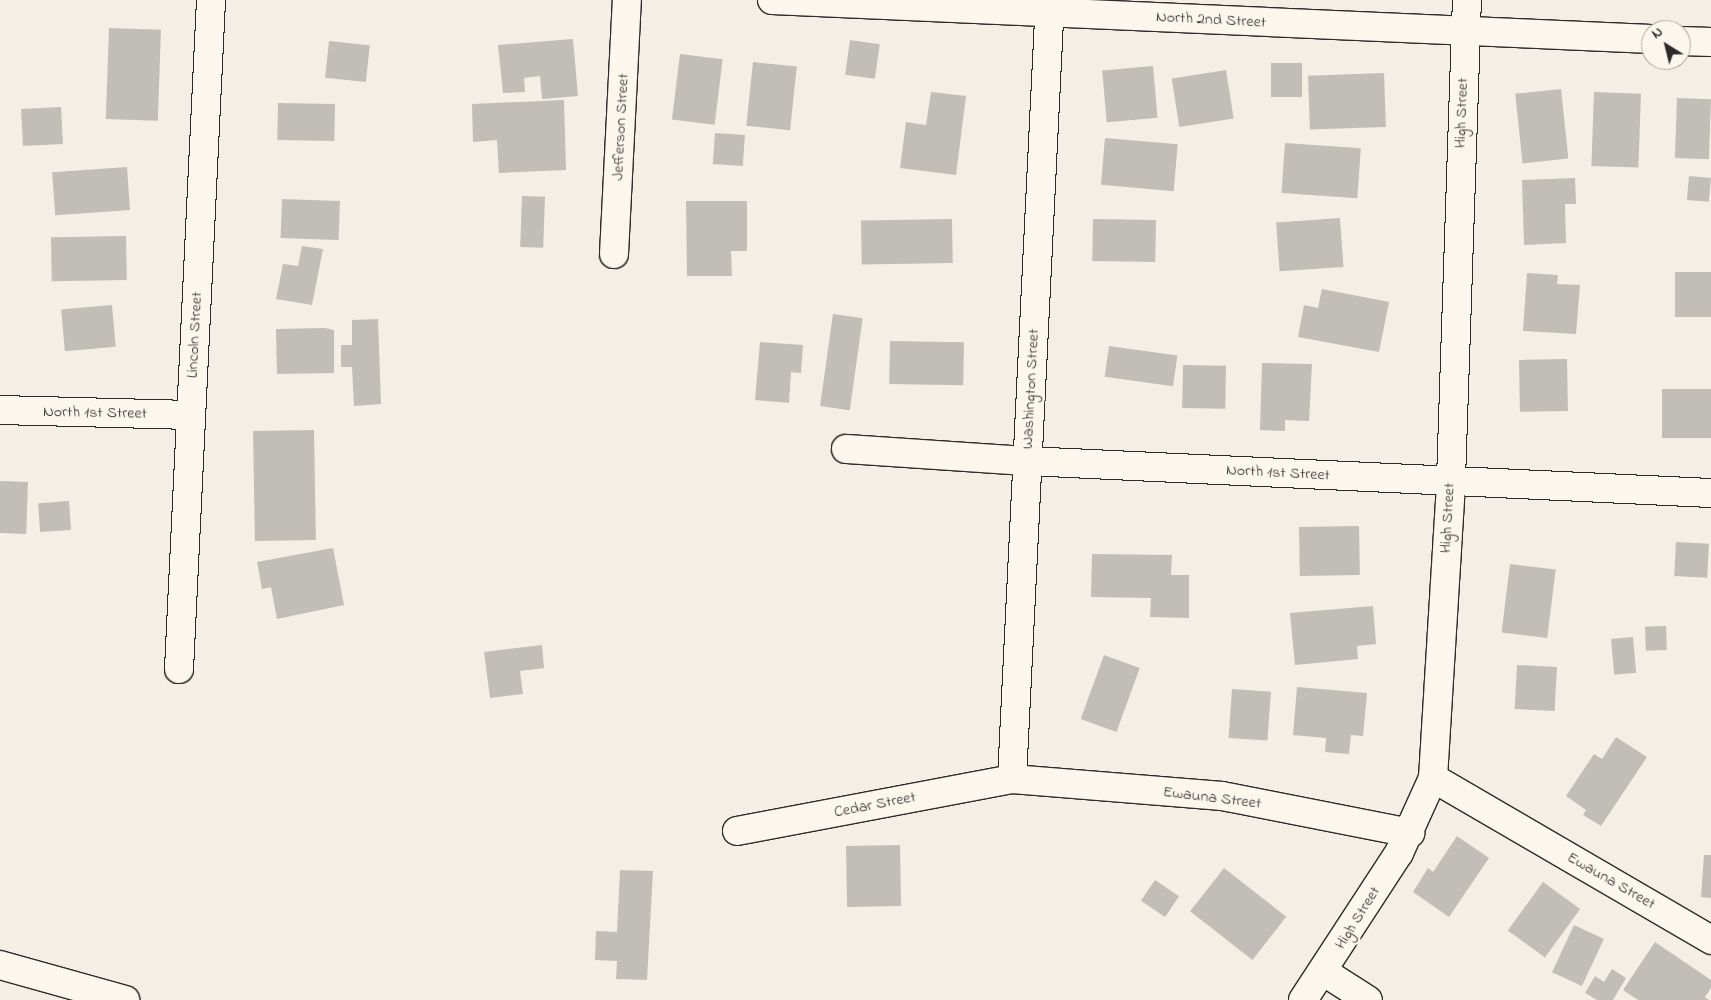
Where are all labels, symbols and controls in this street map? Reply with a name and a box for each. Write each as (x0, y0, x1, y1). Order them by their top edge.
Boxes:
street label: North 2nd Street (1155, 8, 1267, 32)
north arrow (1641, 20, 1691, 70)
text: N (1647, 22, 1667, 45)
street label: Jefferson Street (609, 73, 633, 181)
street label: High Street (1451, 77, 1473, 149)
street label: Lincoln Street (183, 291, 207, 379)
street label: Washington Street (1018, 328, 1044, 450)
street label: North 1st Street (43, 402, 147, 424)
street label: North 1st Street (1226, 461, 1330, 485)
street label: High Street (1437, 482, 1459, 554)
street label: Ewauna Street (1162, 782, 1262, 814)
street label: Cedar Street (832, 788, 918, 822)
street label: Ewauna Street (1563, 848, 1659, 914)
street label: High Street (1331, 883, 1385, 953)

